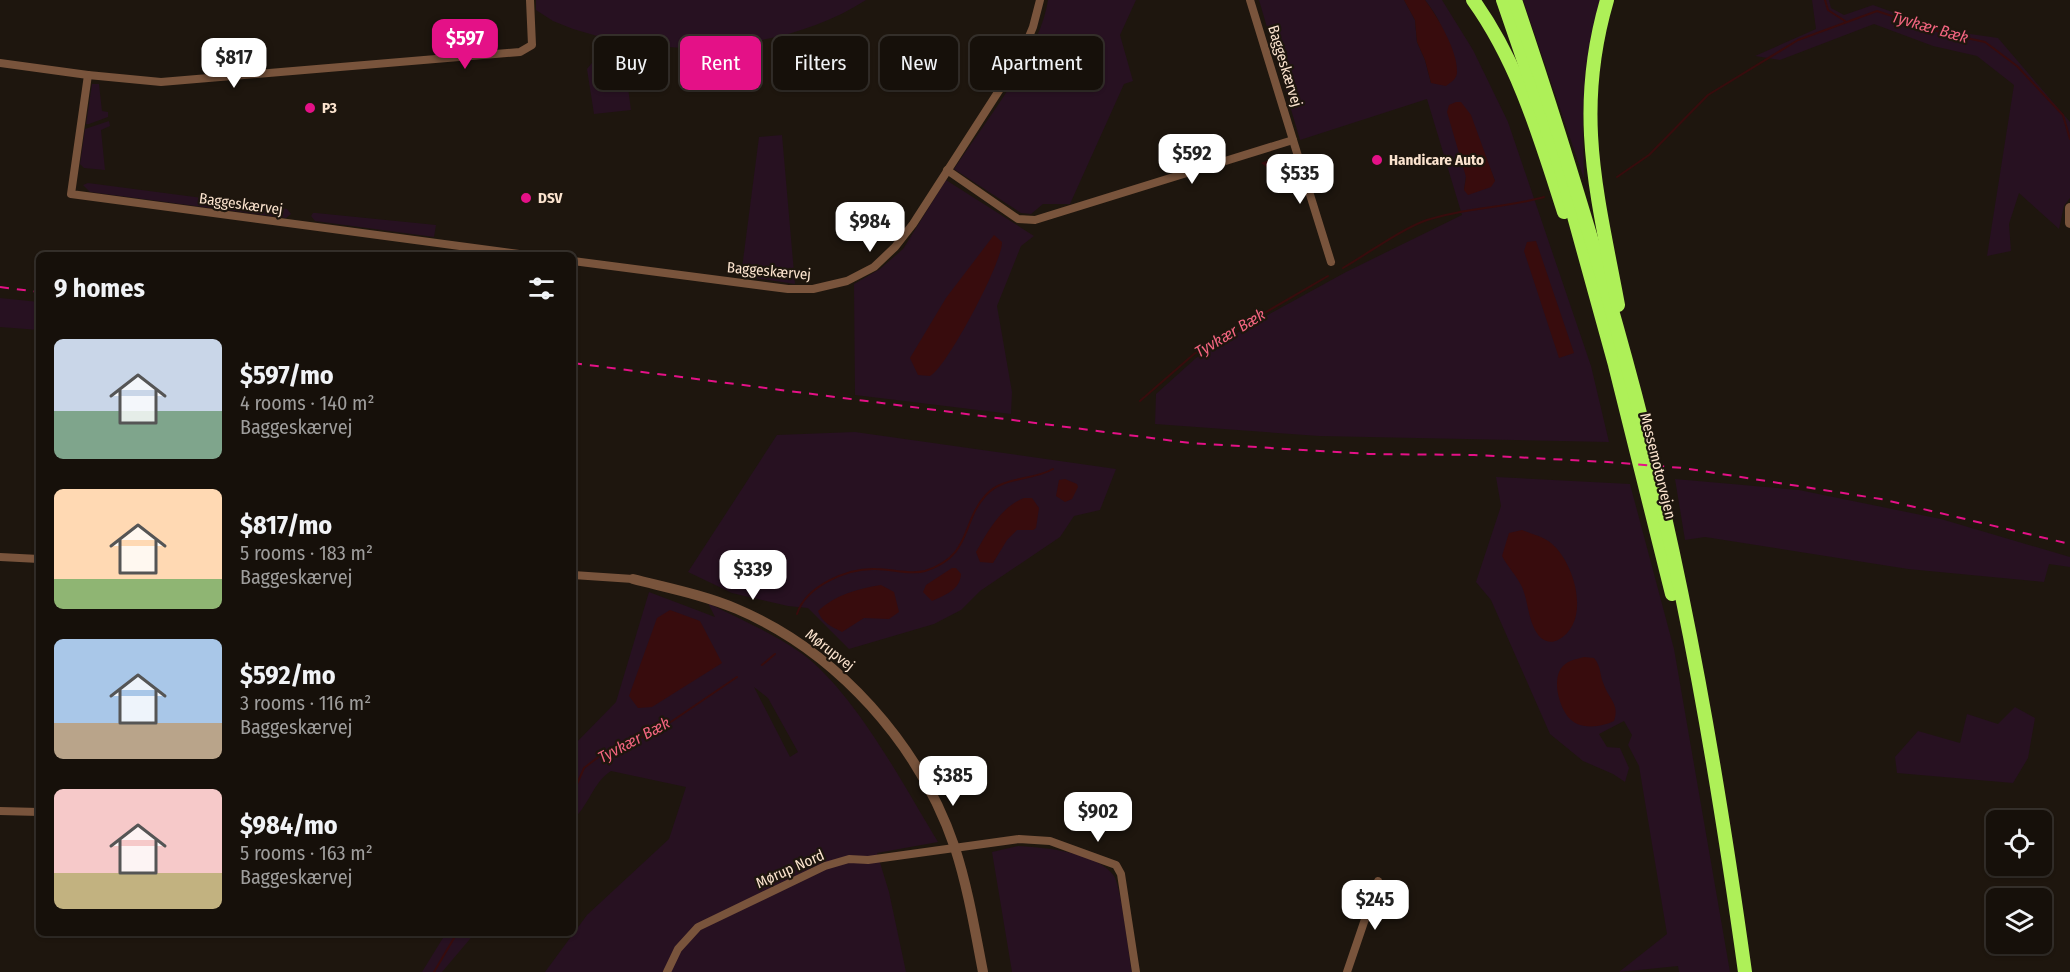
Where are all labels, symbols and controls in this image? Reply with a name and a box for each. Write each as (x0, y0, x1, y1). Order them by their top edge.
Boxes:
water label: Tyvkær Bæk (1890, 7, 1970, 47)
pin: $597 (429, 19, 501, 70)
street label: Baggeskærvej (1264, 23, 1306, 109)
text: $597 (446, 26, 484, 50)
chip: Buy (594, 36, 668, 90)
chip: Rent (680, 36, 761, 90)
chip: Filters (773, 36, 868, 90)
chip: New (880, 36, 958, 90)
chip: Apartment (970, 36, 1103, 90)
pin: $817 (198, 38, 270, 89)
text: $817 (215, 45, 253, 69)
place label: P3 (322, 99, 337, 117)
marker: P3 (303, 101, 317, 115)
pin: $592 (1156, 134, 1228, 185)
text: $592 (1173, 141, 1211, 165)
place label: Handicare Auto (1389, 151, 1484, 169)
marker: Handicare Auto (1370, 153, 1384, 167)
pin: $535 (1264, 154, 1336, 205)
text: $535 (1281, 161, 1319, 185)
street label: Baggeskærvej (198, 189, 284, 219)
place label: DSV (538, 189, 563, 207)
marker: DSV (519, 191, 533, 205)
pin: $984 (834, 202, 906, 253)
text: $984 (850, 209, 890, 233)
street label: Baggeskærvej (726, 258, 812, 284)
icon: filters (525, 272, 558, 305)
text: 9 homes (54, 273, 145, 304)
water label: Tyvkær Bæk (1191, 305, 1269, 361)
text: $597/mo (240, 360, 334, 391)
icon: home (102, 363, 174, 435)
text: 4 rooms · 140 m² (240, 391, 375, 415)
street label: Messemotorvejen (1636, 411, 1680, 521)
text: Baggeskærvej (240, 415, 353, 439)
text: $817/mo (240, 510, 332, 541)
icon: home (102, 513, 174, 585)
text: 5 rooms · 183 m² (240, 541, 373, 565)
pin: $339 (717, 550, 789, 601)
text: $339 (733, 557, 773, 581)
text: Baggeskærvej (240, 565, 353, 589)
street label: Mørupvej (802, 625, 858, 675)
text: $592/mo (240, 660, 336, 691)
icon: home (102, 663, 174, 735)
text: 3 rooms · 116 m² (240, 691, 371, 715)
water label: Tyvkær Bæk (595, 713, 673, 767)
text: Baggeskærvej (240, 715, 353, 739)
pin: $385 (917, 756, 989, 807)
text: $385 (933, 763, 973, 787)
pin: $902 (1062, 792, 1134, 843)
text: $902 (1078, 799, 1118, 823)
text: $984/mo (240, 810, 338, 841)
map controls (1986, 810, 2052, 954)
button: locate (1986, 810, 2052, 876)
icon: home (102, 813, 174, 885)
text: 5 rooms · 163 m² (240, 841, 373, 865)
street label: Mørup Nord (753, 846, 827, 892)
text: Baggeskærvej (240, 865, 353, 889)
pin: $245 (1339, 880, 1411, 931)
text: $245 (1356, 887, 1394, 911)
button: layers (1986, 888, 2052, 954)

